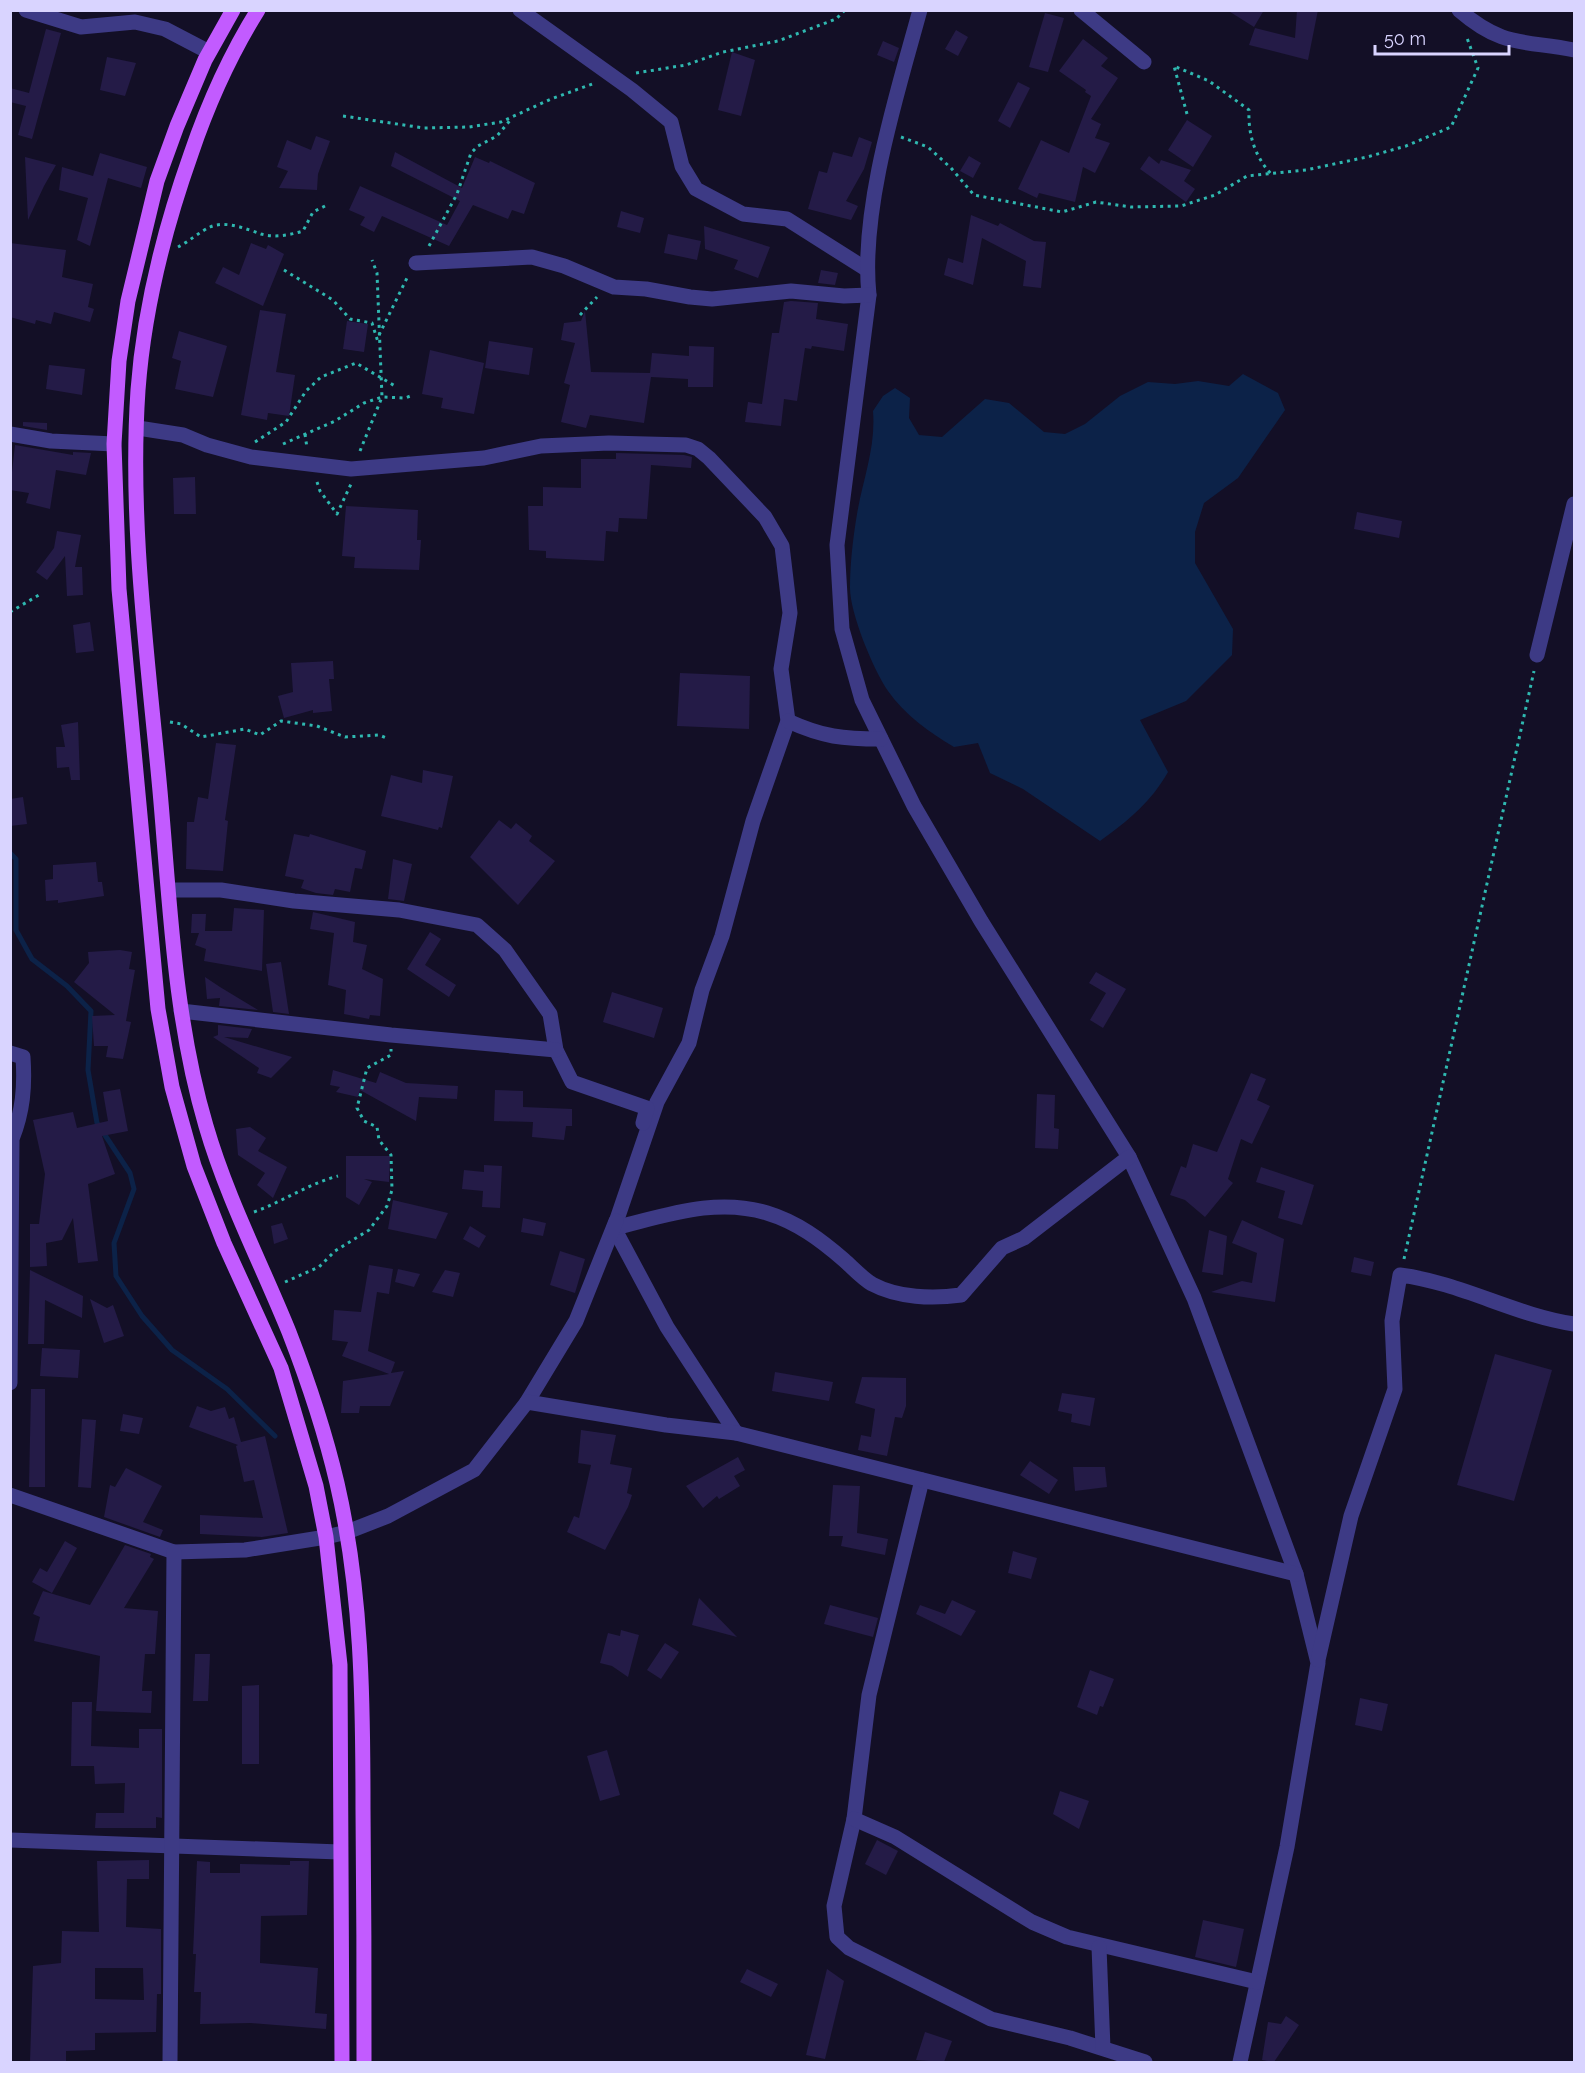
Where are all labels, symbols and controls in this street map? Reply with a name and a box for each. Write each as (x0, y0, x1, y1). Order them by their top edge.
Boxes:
scale bar (1375, 18, 1508, 56)
text: 50 m (1384, 28, 1426, 49)

